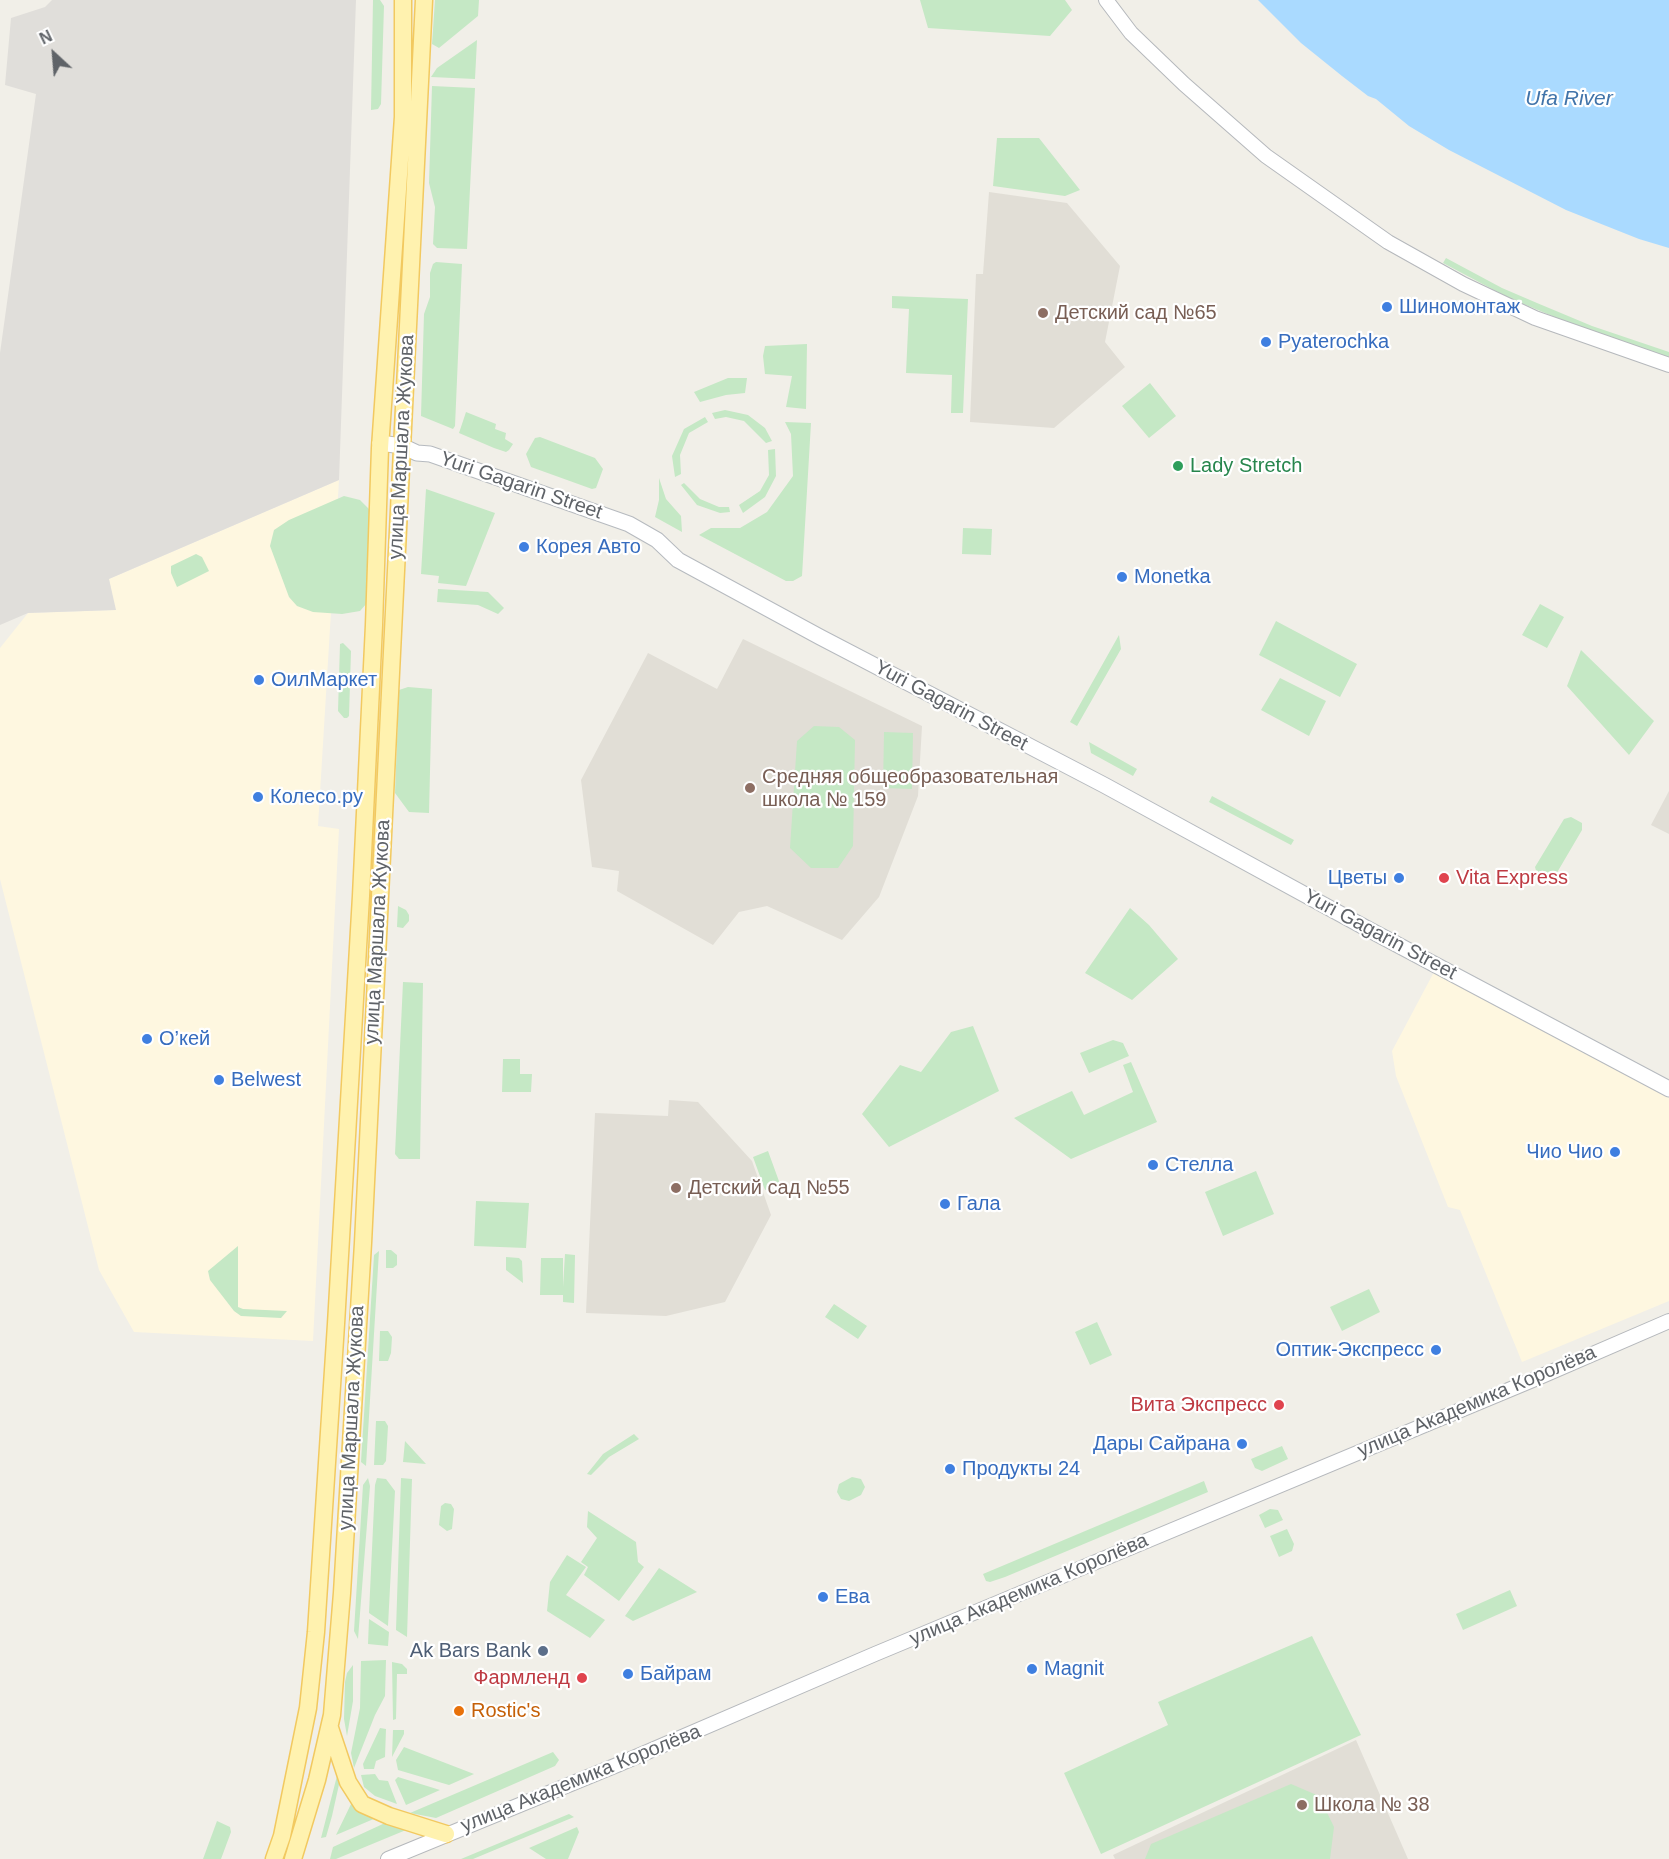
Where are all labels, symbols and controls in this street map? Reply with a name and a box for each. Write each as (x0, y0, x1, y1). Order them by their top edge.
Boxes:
north arrow (24, 24, 84, 84)
text: N (37, 27, 55, 48)
water label: Ufa River (1525, 86, 1613, 112)
place label: Шиномонтаж (1399, 295, 1520, 319)
marker: Шиномонтаж (1380, 300, 1394, 314)
place label: Детский сад №65 (1055, 301, 1217, 325)
marker: Детский сад №65 (1036, 306, 1050, 320)
place label: Pyaterochka (1278, 330, 1389, 354)
street label: улица Маршала Жукова (384, 334, 420, 560)
marker: Pyaterochka (1259, 335, 1273, 349)
street label: Yuri Gagarin Street (437, 447, 605, 525)
place label: Lady Stretch (1190, 454, 1302, 478)
marker: Lady Stretch (1171, 459, 1185, 473)
place label: Корея Авто (536, 535, 641, 559)
marker: Корея Авто (517, 540, 531, 554)
place label: Monetka (1134, 565, 1211, 589)
marker: Monetka (1115, 570, 1129, 584)
street label: Yuri Gagarin Street (870, 655, 1032, 757)
place label: ОилМаркет (271, 668, 377, 692)
marker: ОилМаркет (252, 673, 266, 687)
place label: Средняя общеобразовательная школа № 159 (762, 765, 1058, 812)
marker: Средняя общеобразовательная школа № 159 (743, 781, 757, 795)
place label: Колесо.ру (270, 785, 363, 809)
marker: Колесо.ру (251, 790, 265, 804)
street label: улица Маршала Жукова (360, 819, 396, 1045)
place label: Цветы (1328, 866, 1387, 890)
place label: Vita Express (1456, 866, 1568, 890)
marker: Цветы (1392, 871, 1406, 885)
marker: Vita Express (1437, 871, 1451, 885)
street label: Yuri Gagarin Street (1299, 884, 1461, 986)
place label: О’кей (159, 1027, 210, 1051)
marker: О’кей (140, 1032, 154, 1046)
place label: Belwest (231, 1068, 301, 1092)
marker: Belwest (212, 1073, 226, 1087)
place label: Чио Чио (1526, 1140, 1603, 1164)
marker: Чио Чио (1608, 1145, 1622, 1159)
place label: Стелла (1165, 1153, 1233, 1177)
marker: Стелла (1146, 1158, 1160, 1172)
place label: Детский сад №55 (688, 1176, 850, 1200)
marker: Детский сад №55 (669, 1181, 683, 1195)
place label: Гала (957, 1192, 1001, 1216)
marker: Гала (938, 1197, 952, 1211)
street label: улица Маршала Жукова (334, 1305, 370, 1531)
place label: Оптик-Экспресс (1275, 1338, 1424, 1362)
street label: улица Академика Королёва (1354, 1341, 1600, 1463)
marker: Оптик-Экспресс (1429, 1343, 1443, 1357)
place label: Вита Экспресс (1130, 1393, 1267, 1417)
marker: Вита Экспресс (1272, 1398, 1286, 1412)
place label: Дары Сайрана (1093, 1432, 1230, 1456)
marker: Дары Сайрана (1235, 1437, 1249, 1451)
place label: Продукты 24 (962, 1457, 1080, 1481)
marker: Продукты 24 (943, 1462, 957, 1476)
street label: улица Академика Королёва (906, 1529, 1152, 1651)
place label: Ева (835, 1585, 870, 1609)
marker: Ева (816, 1590, 830, 1604)
place label: Ak Bars Bank (410, 1639, 531, 1663)
marker: Ak Bars Bank (536, 1644, 550, 1658)
place label: Magnit (1044, 1657, 1104, 1681)
place label: Байрам (640, 1662, 711, 1686)
marker: Magnit (1025, 1662, 1039, 1676)
place label: Фармленд (473, 1666, 570, 1690)
marker: Байрам (621, 1667, 635, 1681)
marker: Фармленд (575, 1671, 589, 1685)
place label: Rostic's (471, 1699, 540, 1723)
marker: Rostic's (452, 1704, 466, 1718)
street label: улица Академика Королёва (458, 1720, 704, 1838)
place label: Школа № 38 (1314, 1793, 1430, 1817)
marker: Школа № 38 (1295, 1798, 1309, 1812)

